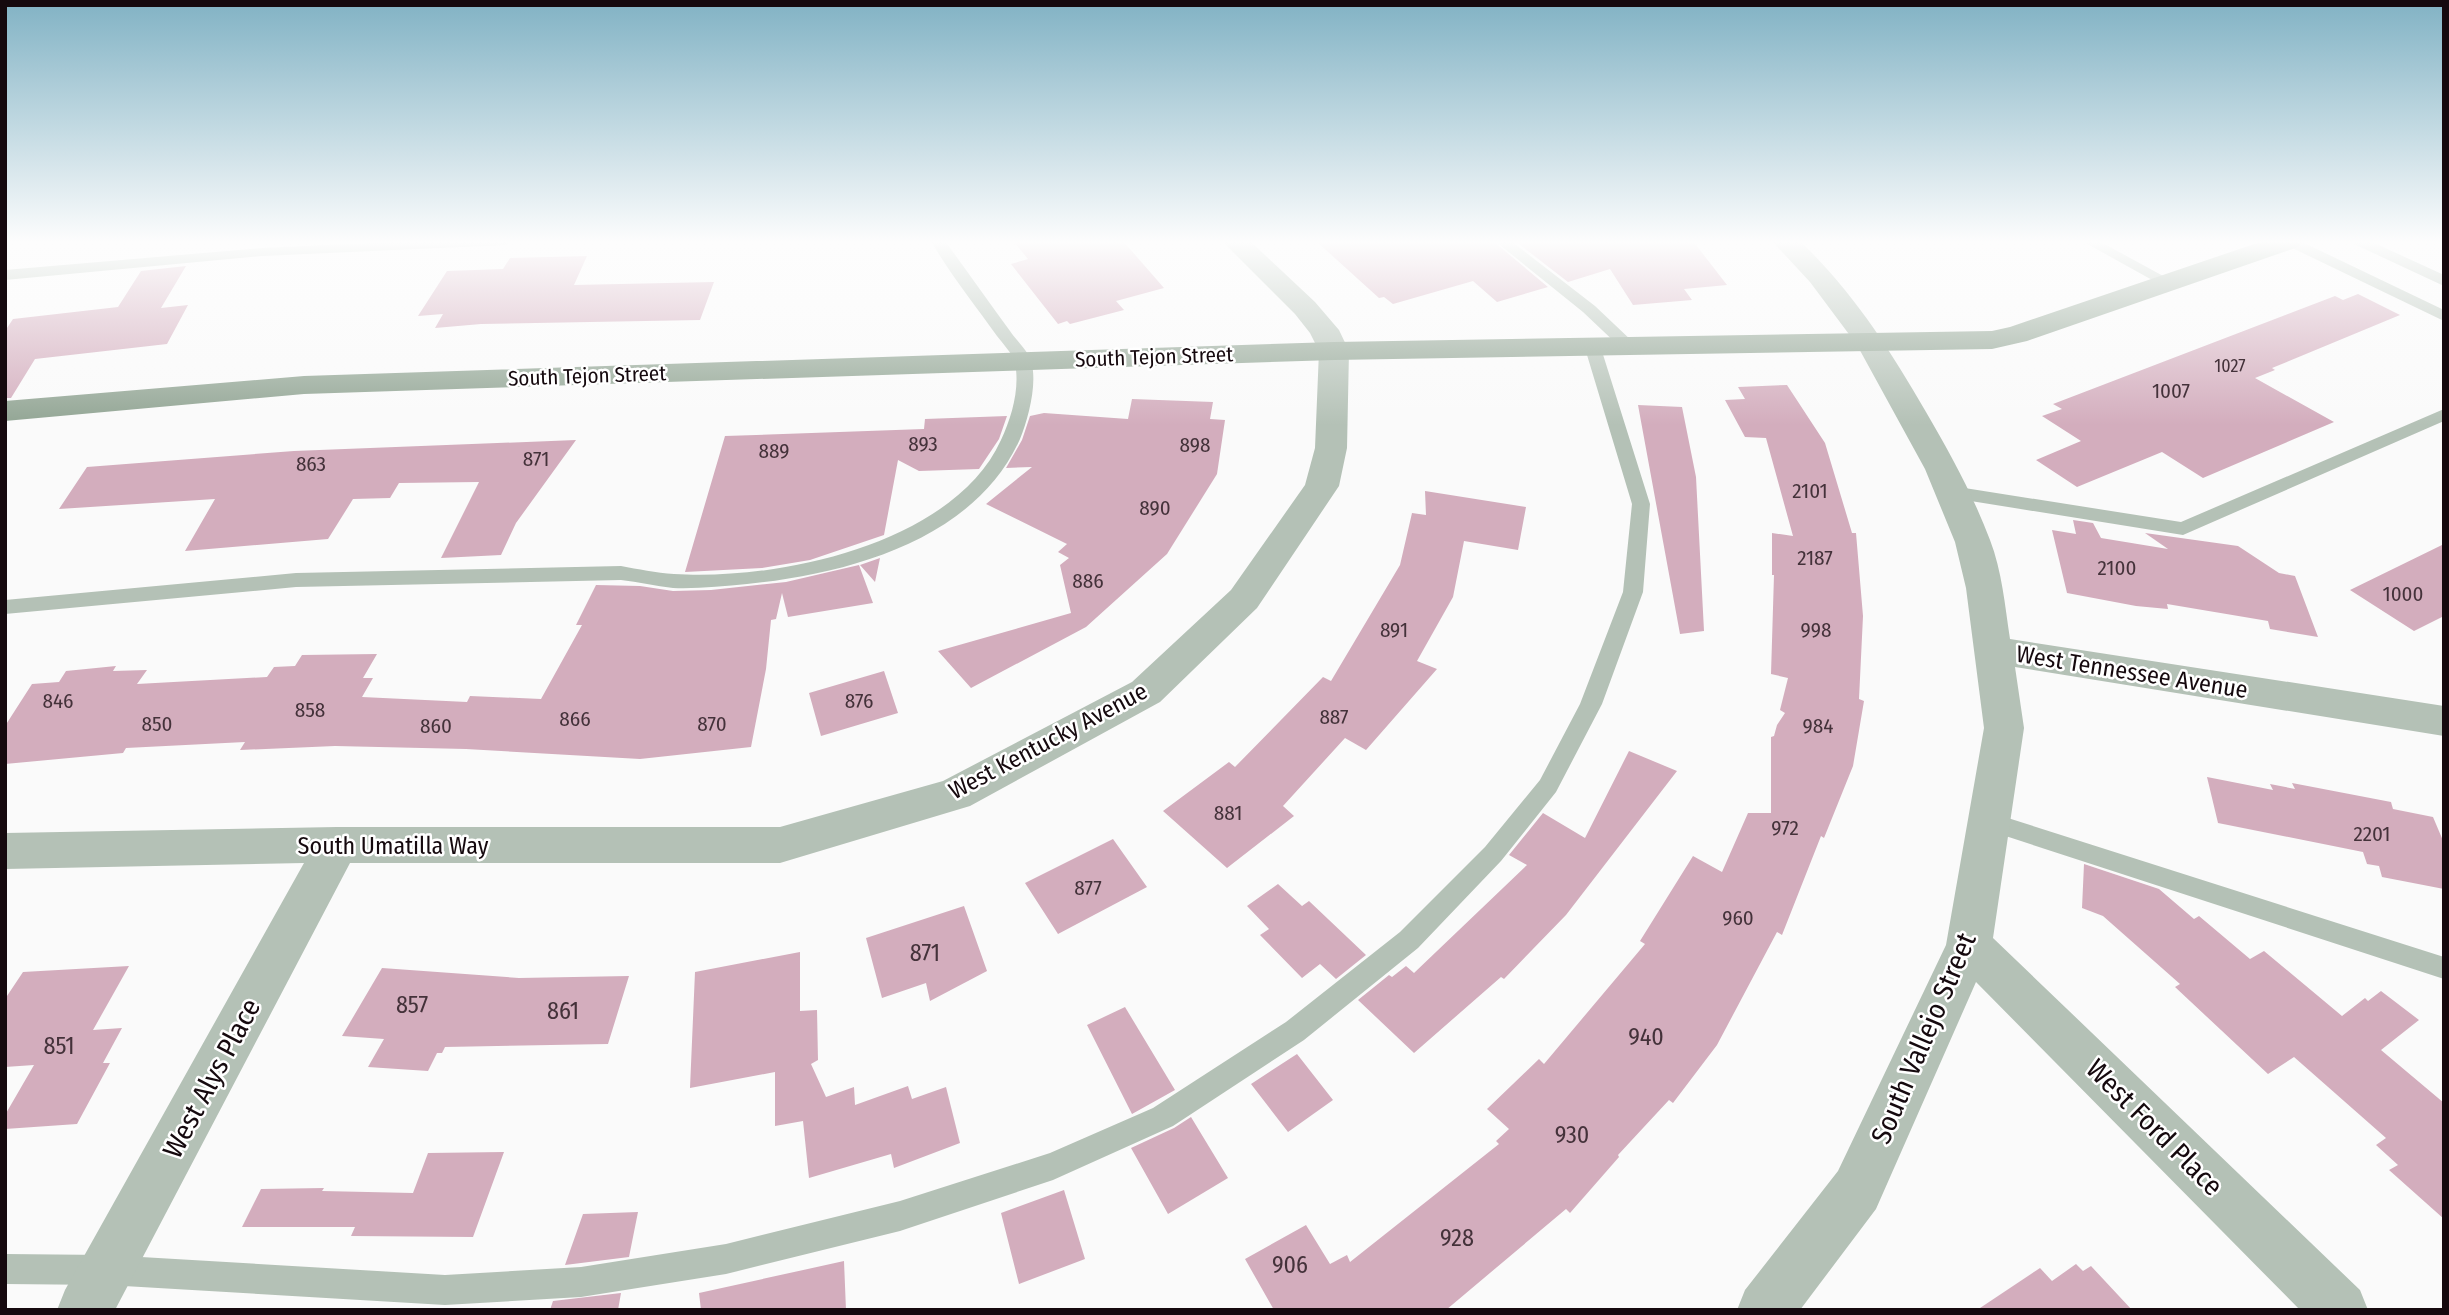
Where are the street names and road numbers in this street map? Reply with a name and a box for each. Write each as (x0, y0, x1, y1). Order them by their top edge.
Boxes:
street label: South Tejon Street (1074, 341, 1234, 373)
street label: South Tejon Street (507, 360, 667, 392)
street label: West Tennessee Avenue (2014, 640, 2250, 704)
street label: West Kentucky Avenue (944, 677, 1152, 805)
street label: South Umatilla Way (298, 832, 489, 860)
street label: South Vallejo Street (1864, 927, 1983, 1149)
street label: West Alys Place (156, 993, 267, 1163)
street label: West Ford Place (2080, 1052, 2230, 1202)

